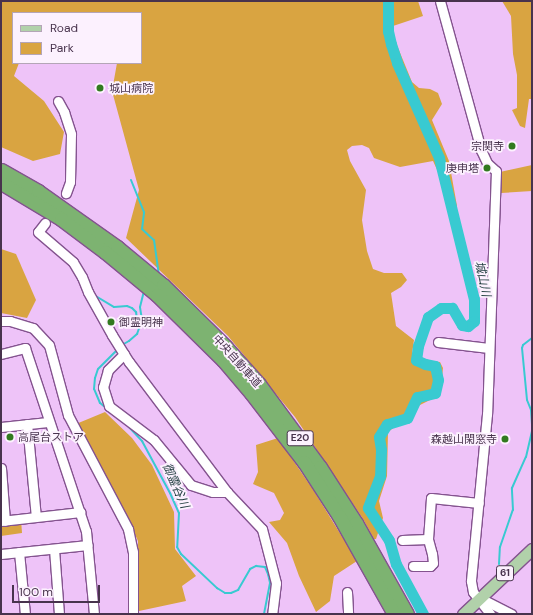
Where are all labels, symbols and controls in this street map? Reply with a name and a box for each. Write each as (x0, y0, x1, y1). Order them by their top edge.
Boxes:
legend (12, 12, 142, 64)
text: Road (50, 20, 78, 36)
text: Park (50, 40, 74, 56)
place label: 城山病院 (109, 81, 153, 95)
marker: 城山病院 (94, 82, 106, 94)
place label: 宗関寺 (471, 139, 504, 153)
marker: 宗関寺 (507, 141, 517, 151)
place label: 庚申塔 (446, 161, 479, 175)
marker: 庚申塔 (482, 163, 492, 173)
water label: 城山川 (471, 260, 493, 298)
place label: 御霊明神 (119, 315, 163, 329)
marker: 御霊明神 (106, 317, 116, 327)
street label: 中央自動車道 (210, 332, 264, 390)
place label: 高尾台ストア (18, 430, 84, 444)
road number: E20 (286, 430, 314, 446)
marker: 高尾台ストア (5, 432, 15, 442)
place label: 森越山閑窓寺 (431, 432, 497, 446)
marker: 森越山閑窓寺 (500, 434, 510, 444)
water label: 御霊谷川 (159, 461, 191, 511)
road number: 61 (496, 565, 514, 581)
scale bar (14, 577, 102, 603)
text: 100 m (19, 584, 53, 600)

